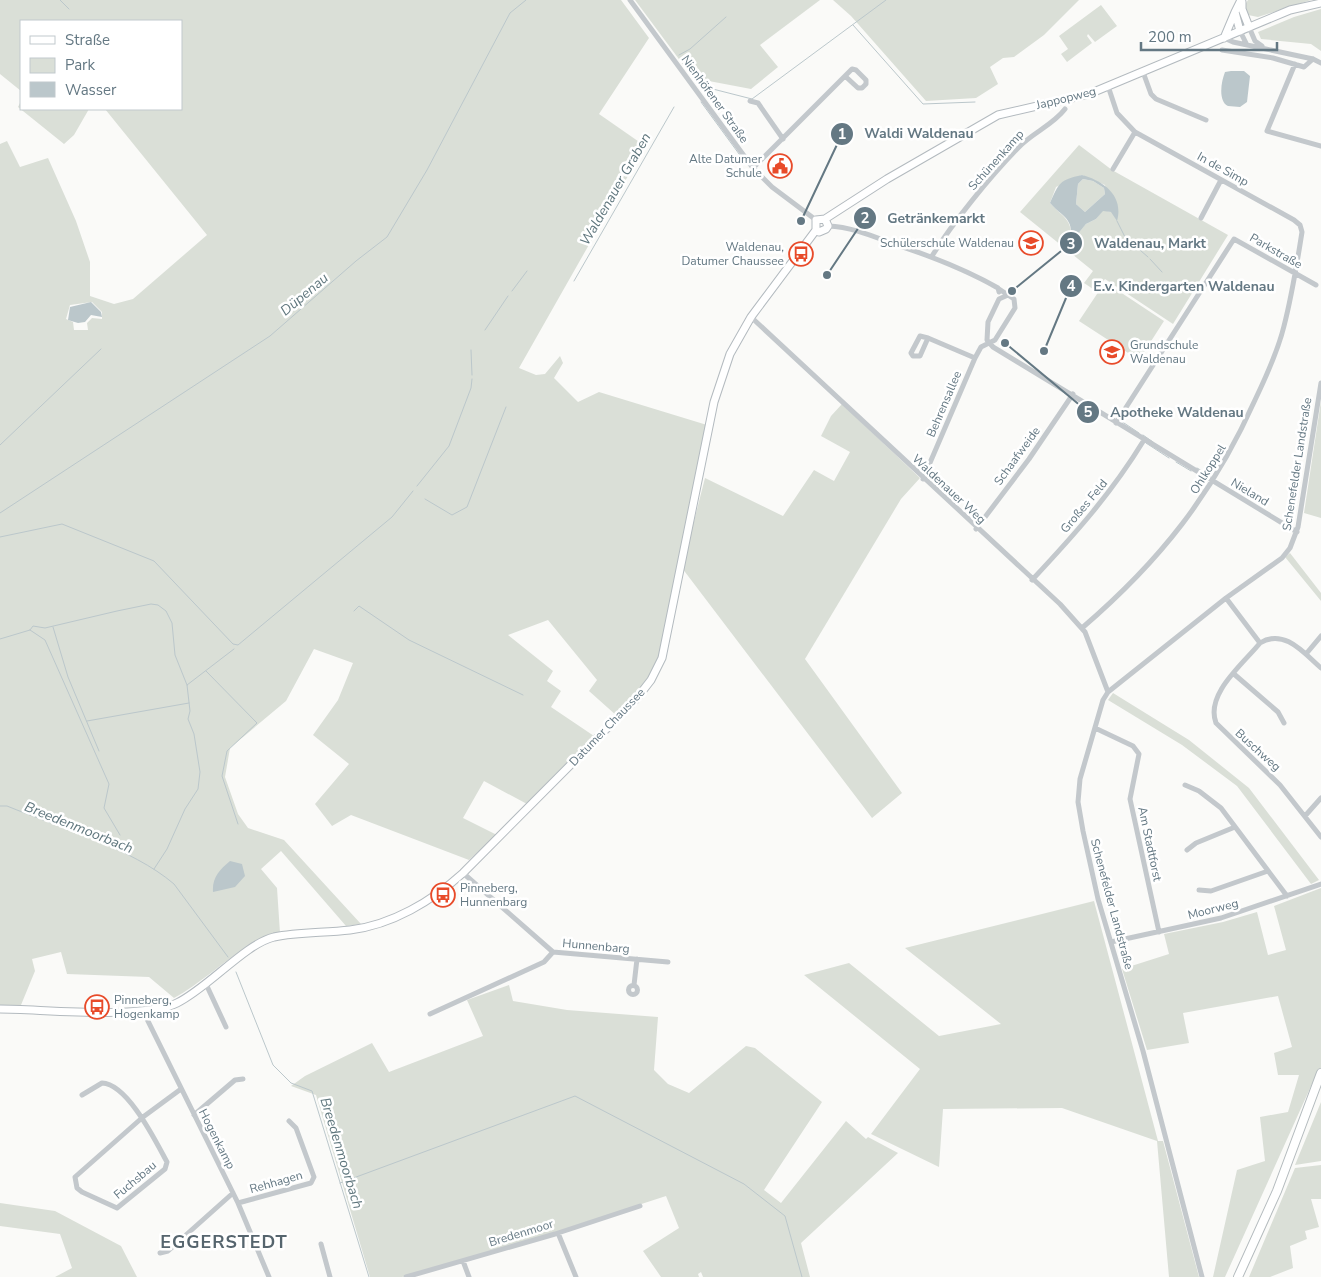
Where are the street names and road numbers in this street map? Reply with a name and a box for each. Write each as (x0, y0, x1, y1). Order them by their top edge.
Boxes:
street label: Nienhöfener Straße (678, 52, 752, 146)
street label: Jappopweg (1033, 83, 1098, 113)
street label: Schünenkamp (965, 126, 1027, 194)
street label: In de Simp (1194, 148, 1252, 190)
street label: Parkstraße (1247, 230, 1305, 272)
street label: Behrensallee (923, 368, 965, 440)
street label: Schenefelder Landstraße (1279, 396, 1315, 532)
street label: Schaafweide (990, 423, 1044, 489)
street label: Ohlkoppel (1186, 441, 1230, 497)
street label: Waldenauer Weg (909, 451, 989, 527)
street label: Nieland (1228, 474, 1272, 510)
street label: Großes Feld (1057, 476, 1111, 536)
street label: Datumer Chaussee (566, 685, 648, 769)
street label: Buschweg (1232, 725, 1284, 775)
street label: Am Stadtforst (1134, 805, 1166, 884)
street label: Schenefelder Landstraße (1087, 837, 1137, 971)
street label: Moorweg (1186, 895, 1240, 923)
street label: Hunnenbarg (562, 935, 630, 957)
street label: Hogenkamp (195, 1106, 239, 1172)
street label: Fuchsbau (110, 1157, 160, 1203)
street label: Rehhagen (248, 1167, 304, 1197)
street label: Bredenmoor (487, 1215, 556, 1250)

